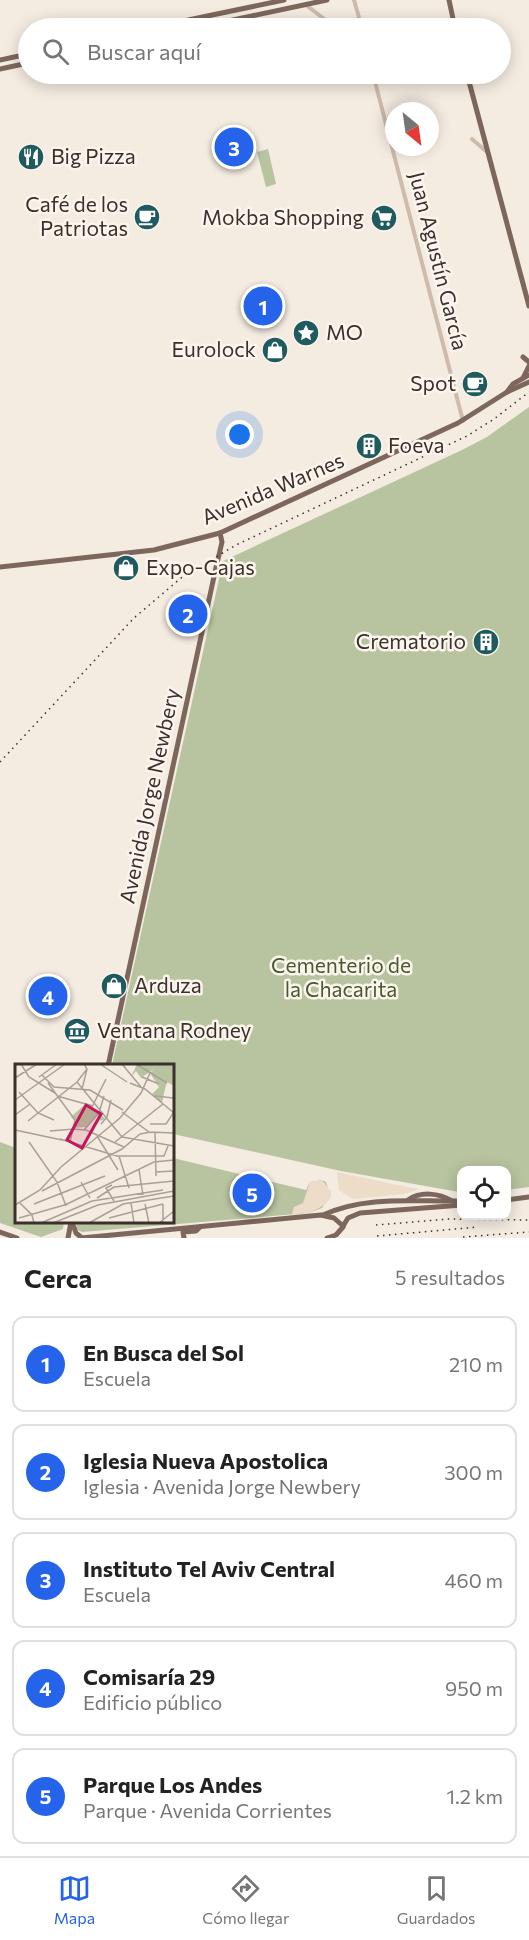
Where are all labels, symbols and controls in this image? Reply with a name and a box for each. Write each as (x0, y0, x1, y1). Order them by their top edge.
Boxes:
search box (18, 18, 511, 84)
icon: search (39, 35, 72, 68)
text: Buscar aquí (87, 38, 201, 65)
north arrow (385, 102, 439, 156)
pin: 3 (214, 124, 254, 170)
restaurant icon: Big Pizza (16, 142, 46, 172)
place label: Big Pizza (51, 143, 136, 168)
street label: Juan Agustín García (405, 169, 474, 352)
place label: Café de los Patriotas (25, 191, 128, 240)
cafe icon: Café de los Patriotas (132, 202, 162, 232)
supermarket icon: Mokba Shopping (369, 203, 399, 233)
place label: Mokba Shopping (202, 204, 364, 229)
pin: 1 (244, 284, 282, 328)
place icon: MO (291, 318, 321, 348)
place label: MO (326, 319, 363, 344)
shop icon: Eurolock (260, 335, 290, 365)
place label: Eurolock (172, 336, 256, 361)
cafe icon: Spot (460, 369, 490, 399)
place label: Spot (410, 370, 456, 395)
your location (225, 420, 254, 449)
building icon: Foeva (354, 431, 384, 461)
place label: Foeva (388, 432, 445, 457)
street label: Avenida Warnes (198, 446, 347, 529)
shop icon: Expo-Cajas (111, 553, 141, 583)
place label: Expo-Cajas (146, 554, 255, 579)
pin: 2 (168, 592, 207, 636)
building icon: Crematorio (471, 627, 501, 657)
place label: Crematorio (356, 628, 466, 653)
street label: Avenida Jorge Newbery (114, 686, 184, 906)
park label: Cementerio de la Chacarita (271, 952, 411, 1001)
shop icon: Arduza (99, 971, 129, 1001)
place label: Arduza (134, 972, 202, 997)
pin: 4 (28, 974, 68, 1018)
museum icon: Ventana Rodney (62, 1016, 92, 1046)
place label: Ventana Rodney (97, 1017, 252, 1042)
inset map (15, 1064, 174, 1223)
map controls (457, 1166, 511, 1220)
button: locate (457, 1166, 511, 1220)
pin: 5 (232, 1170, 272, 1216)
text: Cerca (24, 1262, 92, 1293)
text: 5 resultados (395, 1265, 505, 1289)
text: En Busca del Sol (83, 1339, 244, 1366)
text: 1 (41, 1352, 50, 1376)
text: 210 m (449, 1352, 503, 1376)
text: Escuela (83, 1366, 151, 1390)
text: Iglesia Nueva Apostolica (83, 1447, 328, 1474)
text: 2 (40, 1460, 51, 1484)
text: 300 m (444, 1460, 503, 1484)
text: Iglesia · Avenida Jorge Newbery (83, 1474, 361, 1498)
text: Instituto Tel Aviv Central (83, 1555, 335, 1582)
text: 3 (40, 1568, 51, 1592)
text: 460 m (445, 1568, 503, 1592)
text: Escuela (83, 1582, 151, 1606)
text: Comisaría 29 (83, 1663, 215, 1690)
text: 4 (39, 1676, 52, 1700)
text: 950 m (445, 1676, 503, 1700)
text: Edificio público (83, 1690, 222, 1714)
text: Parque Los Andes (83, 1771, 262, 1798)
text: 5 (40, 1784, 51, 1808)
text: 1.2 km (447, 1784, 503, 1808)
text: Parque · Avenida Corrientes (83, 1798, 332, 1822)
tab: Mapa (54, 1872, 95, 1927)
tab: Cómo llegar (202, 1872, 289, 1927)
tab: Guardados (397, 1872, 475, 1927)

